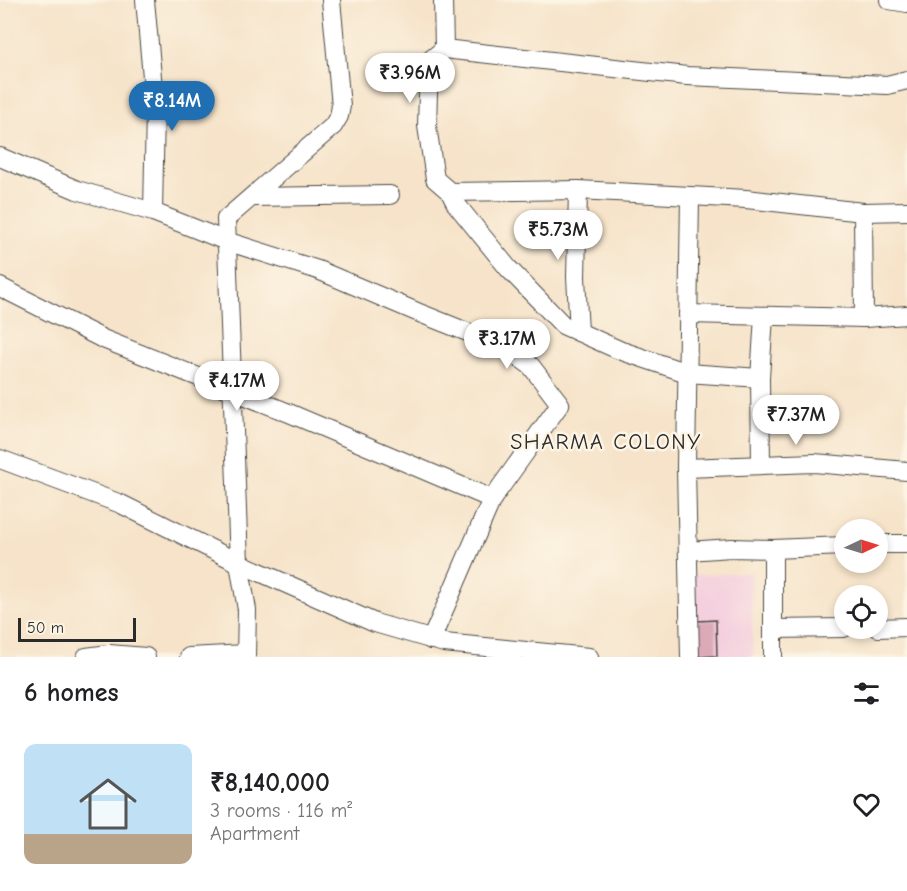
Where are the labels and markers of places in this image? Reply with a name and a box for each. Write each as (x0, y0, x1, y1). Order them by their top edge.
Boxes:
pin: ₹3.96M (361, 53, 459, 104)
pin: ₹8.14M (123, 81, 221, 132)
pin: ₹5.73M (509, 210, 607, 261)
pin: ₹3.17M (458, 319, 556, 370)
pin: ₹4.17M (188, 361, 286, 412)
pin: ₹7.37M (747, 395, 845, 446)

